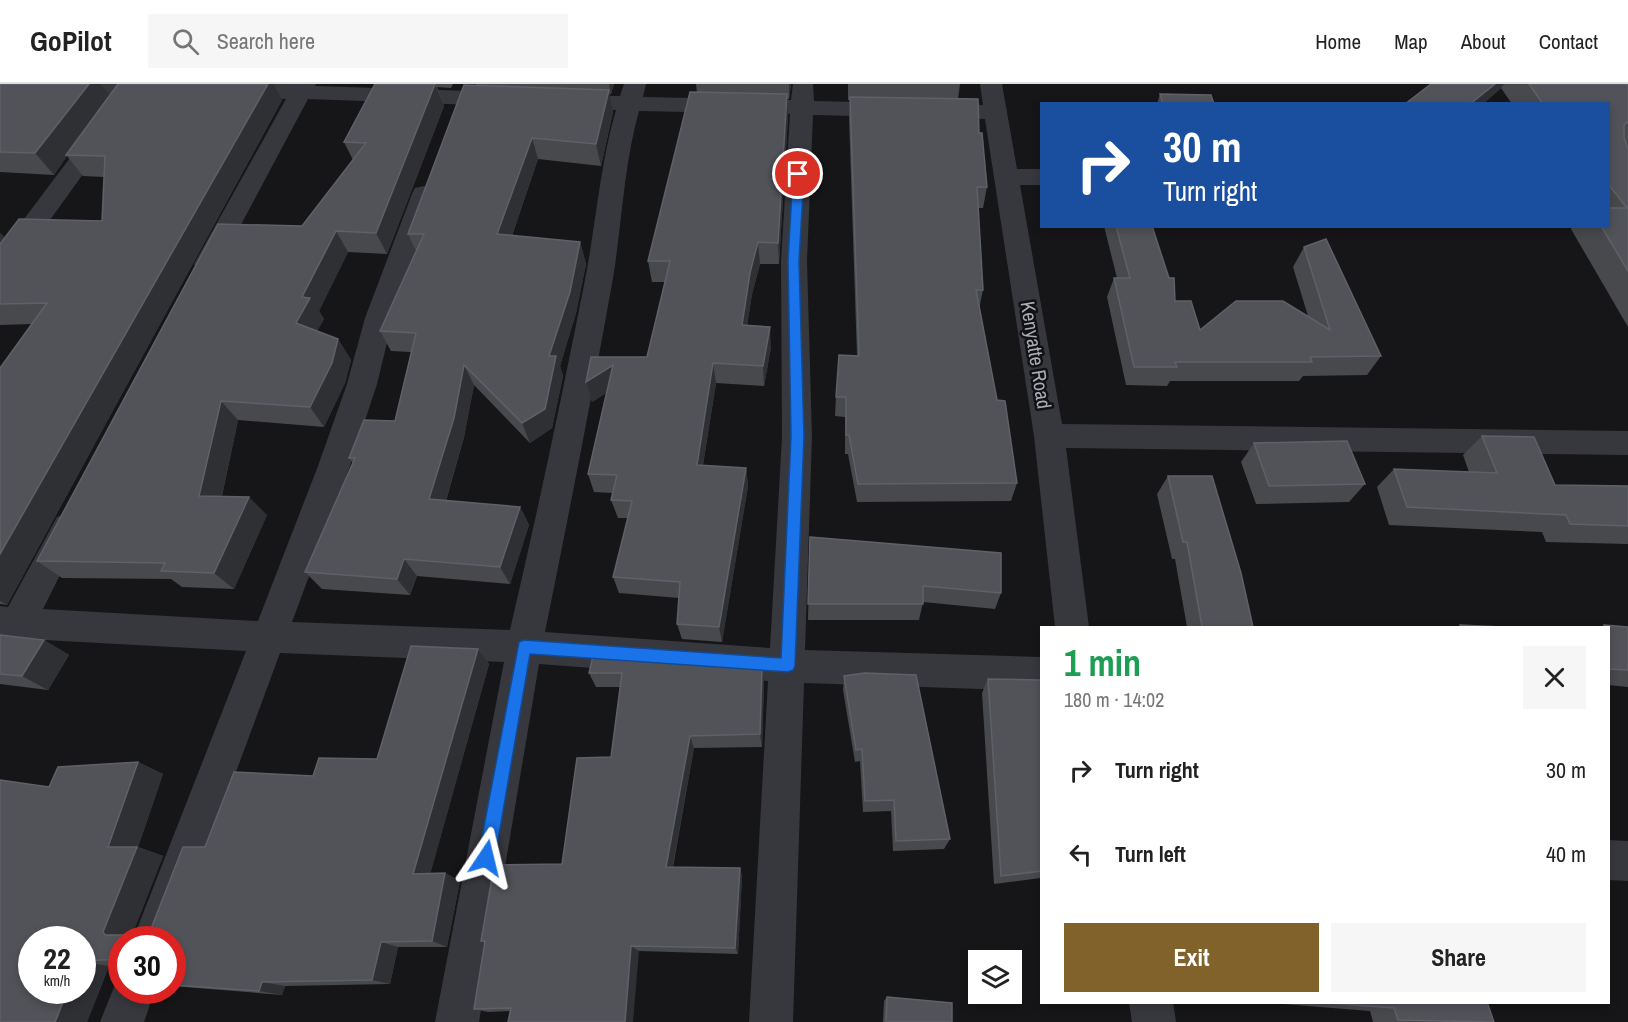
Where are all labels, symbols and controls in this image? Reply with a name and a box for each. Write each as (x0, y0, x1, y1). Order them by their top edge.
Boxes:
search box (148, 14, 568, 68)
text: GoPilot (30, 22, 112, 60)
icon: search (169, 25, 202, 58)
text: Search here (217, 26, 315, 56)
text: Home (1315, 27, 1361, 56)
text: Map (1394, 27, 1428, 56)
text: About (1461, 27, 1506, 56)
text: Contact (1539, 27, 1598, 56)
text: 30 m (1163, 119, 1242, 175)
icon: right (1064, 126, 1142, 204)
pin (772, 148, 823, 199)
icon: arrive (781, 157, 814, 190)
text: Turn right (1163, 173, 1257, 209)
street label: Kenyatte Road (1015, 299, 1058, 411)
text: 1 min (1064, 639, 1141, 687)
button: close (1523, 646, 1586, 709)
text: 180 m · 14:02 (1064, 686, 1164, 713)
icon: right (1064, 754, 1097, 787)
text: Turn right (1115, 755, 1199, 785)
text: 30 m (1546, 755, 1586, 785)
position arrow (454, 826, 518, 890)
icon: left (1064, 838, 1097, 871)
text: Turn left (1115, 839, 1186, 869)
text: 40 m (1546, 839, 1586, 869)
button: Exit (1064, 923, 1319, 992)
button: Share (1331, 923, 1586, 992)
speed limit sign: 30 (108, 926, 186, 1004)
text: 22 (43, 938, 71, 978)
map controls (968, 950, 1022, 1004)
button: layers (968, 950, 1022, 1004)
text: km/h (44, 970, 70, 991)

